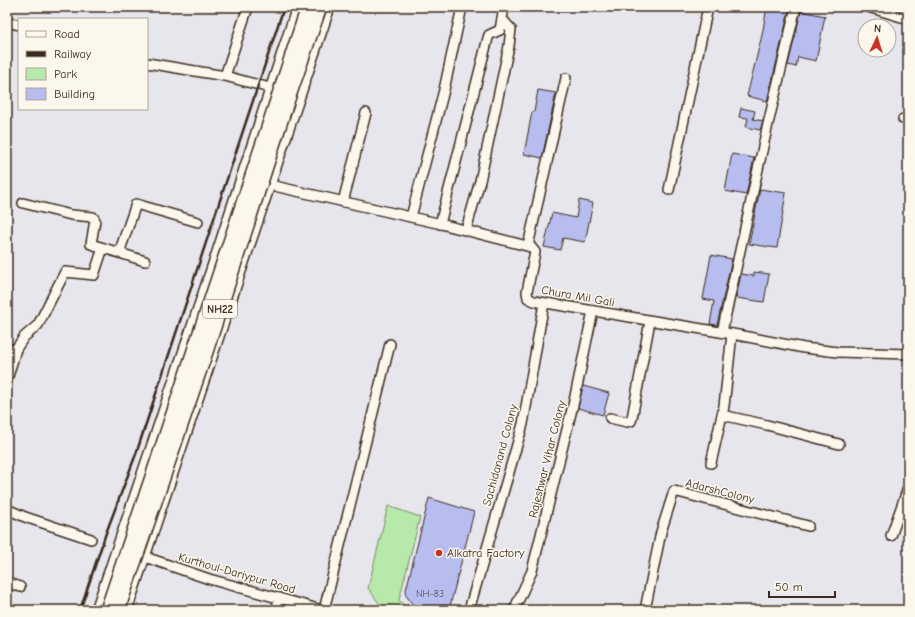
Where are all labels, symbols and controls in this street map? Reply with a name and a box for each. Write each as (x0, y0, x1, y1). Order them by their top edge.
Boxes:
legend (18, 18, 148, 110)
north arrow (857, 18, 897, 58)
text: N (874, 22, 882, 35)
text: Road (54, 27, 80, 41)
text: Railway (54, 47, 92, 61)
text: Park (54, 67, 77, 81)
text: Building (54, 87, 95, 101)
street label: Chura Mil Gali (540, 283, 616, 309)
road number: NH22 (203, 300, 237, 318)
street label: Rajeshwar Vihar Colony (526, 398, 569, 519)
street label: Sachidanand Colony (480, 402, 520, 507)
street label: AdarshColony (684, 476, 756, 506)
place label: Alkatra Factory (447, 546, 525, 560)
marker: Alkatra Factory (434, 548, 444, 558)
street label: Kurthoul-Dariypur Road (177, 550, 297, 596)
scale bar (769, 573, 835, 599)
text: 50 m (775, 580, 803, 594)
house number: NH-83 (416, 588, 444, 600)

